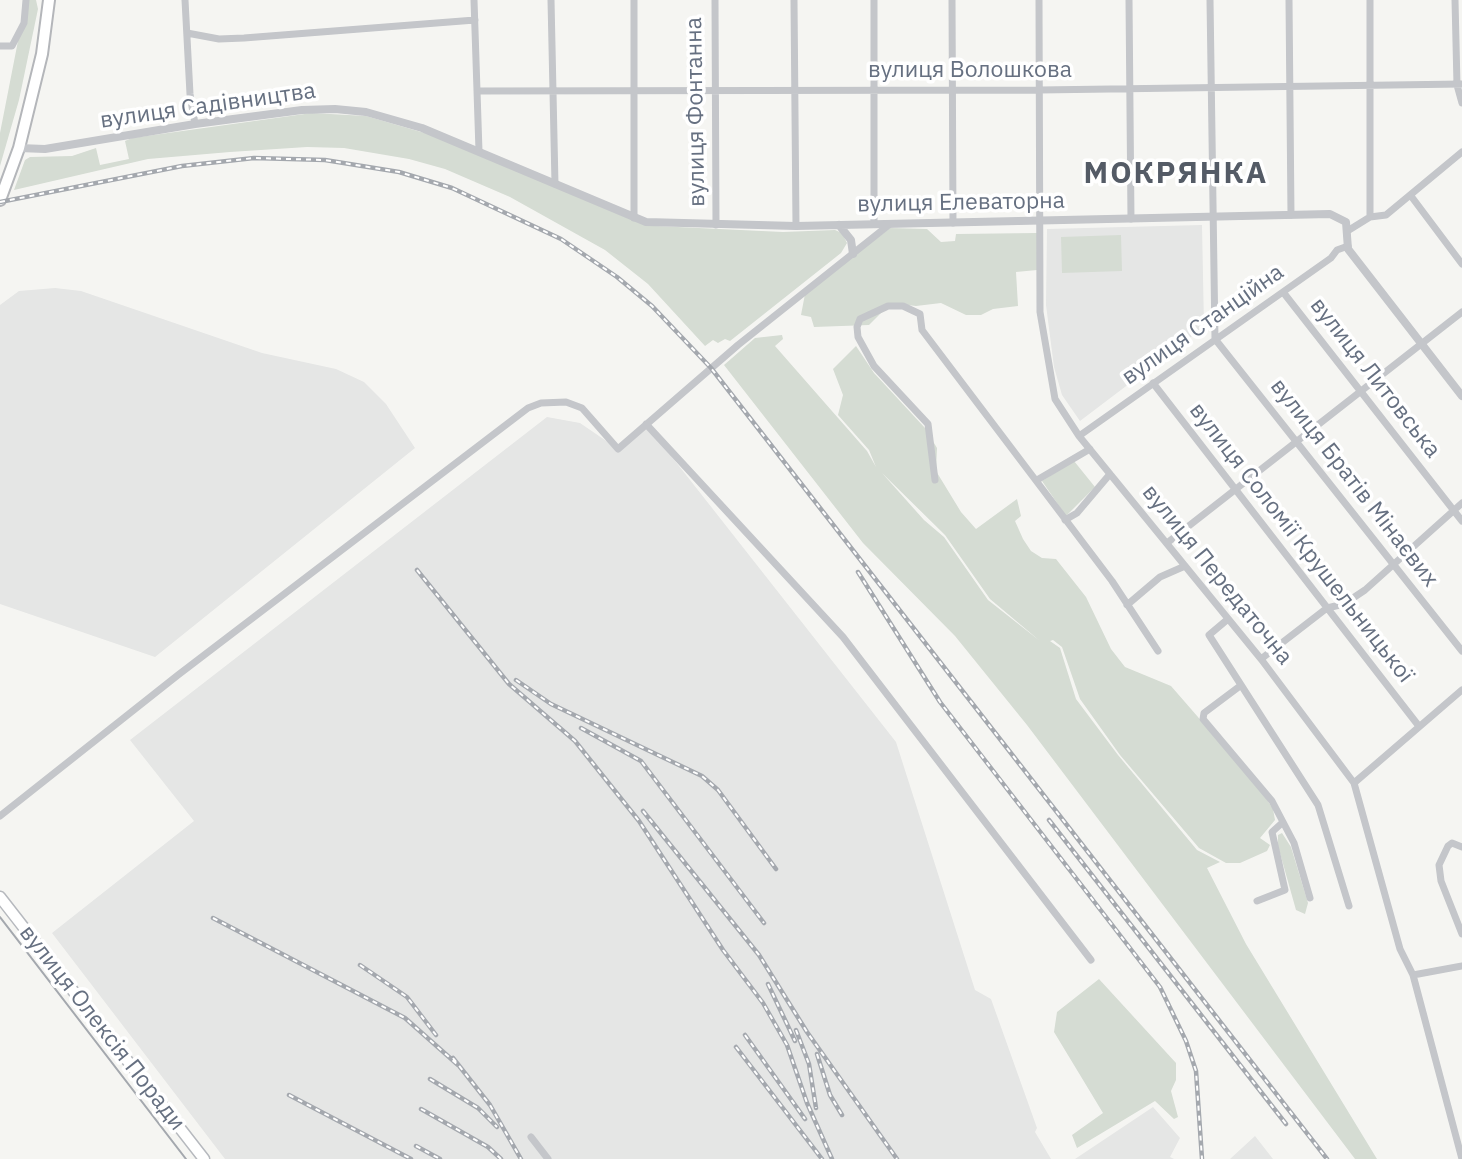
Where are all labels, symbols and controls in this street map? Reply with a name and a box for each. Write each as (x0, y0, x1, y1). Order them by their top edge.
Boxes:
street label: вулиця Фонтанна (681, 17, 711, 207)
street label: вулиця Волошкова (868, 56, 1072, 84)
street label: вулиця Садівництва (98, 77, 318, 135)
district label: МОКРЯНКА (1085, 156, 1267, 192)
street label: вулиця Елеваторна (857, 187, 1065, 219)
street label: вулиця Станційна (1117, 259, 1289, 391)
street label: вулиця Литовська (1304, 292, 1446, 464)
street label: вулиця Братів Мінаєвих (1264, 373, 1444, 593)
street label: вулиця Соломії Крушельницької (1183, 398, 1419, 688)
street label: вулиця Передаточна (1136, 479, 1298, 671)
street label: вулиця Олексія Поради (13, 920, 191, 1136)

